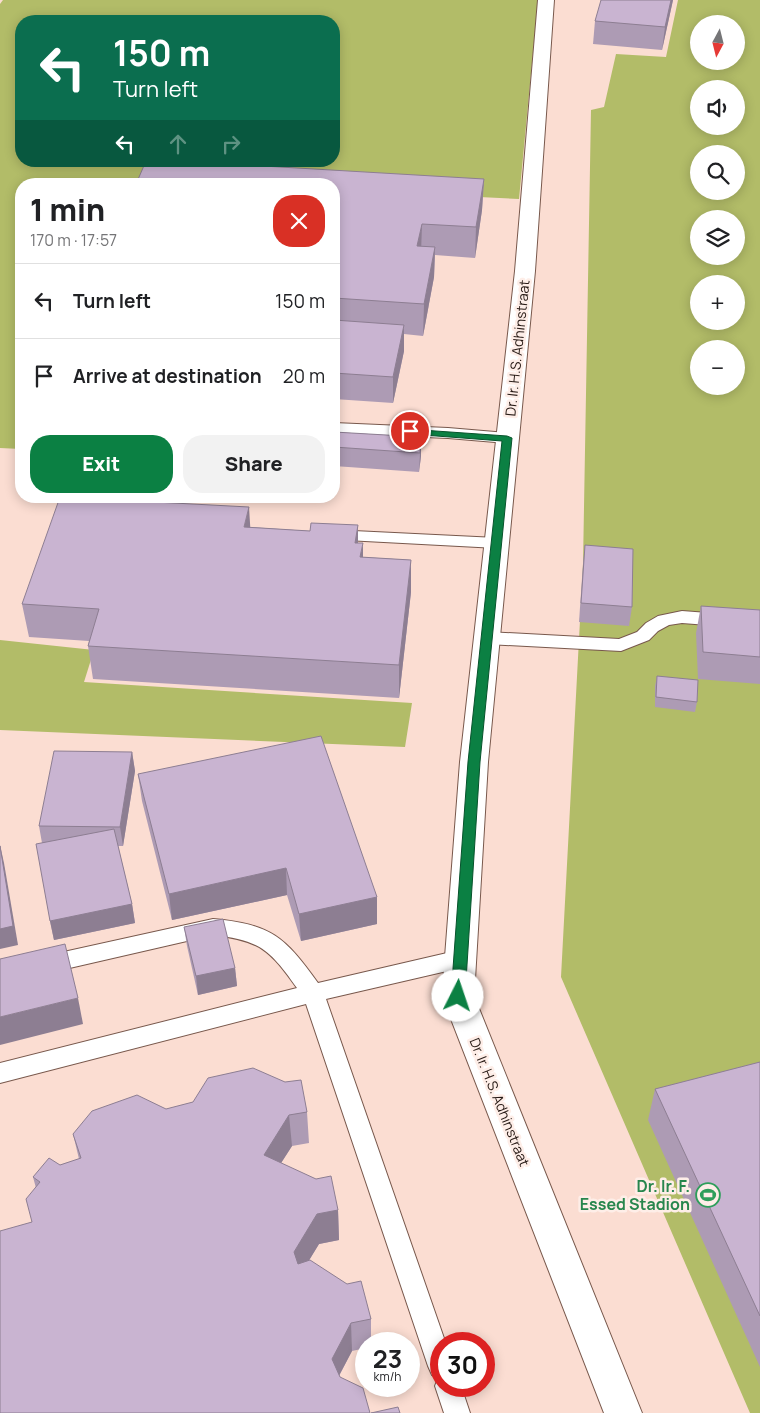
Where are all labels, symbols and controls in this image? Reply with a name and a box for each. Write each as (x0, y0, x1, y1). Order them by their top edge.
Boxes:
north arrow (690, 15, 745, 70)
map controls (690, 15, 745, 395)
text: 150 m (113, 29, 210, 77)
icon: left (30, 35, 95, 100)
text: Turn left (113, 74, 198, 104)
button: sound (690, 80, 745, 135)
icon: left (111, 130, 139, 158)
icon: ahead (164, 130, 192, 158)
icon: right (217, 130, 245, 158)
button: search (690, 145, 745, 200)
text: 1 min (30, 189, 105, 230)
button: close (273, 195, 325, 247)
button: layers (690, 210, 745, 265)
text: 170 m · 17:57 (30, 229, 117, 251)
button: + (690, 275, 745, 330)
street label: Dr. Ir. H.S. Adhinstraat (500, 279, 534, 417)
icon: left (30, 287, 58, 315)
text: Turn left (73, 288, 151, 314)
text: 150 m (275, 288, 325, 314)
button: − (690, 340, 745, 395)
icon: arrive (30, 362, 58, 390)
text: Arrive at destination (73, 363, 262, 389)
text: 20 m (283, 363, 325, 389)
pin (389, 410, 431, 452)
icon: arrive (396, 417, 424, 445)
button: Exit (30, 435, 173, 493)
button: Share (183, 435, 325, 493)
position arrow (431, 969, 483, 1021)
street label: Dr. Ir. H.S. Adhinstraat (466, 1035, 535, 1169)
place label: Dr. Ir. F. Essed Stadion (580, 1175, 690, 1215)
sports icon: Dr. Ir. F. Essed Stadion (695, 1182, 721, 1208)
speed limit sign: 30 (430, 1332, 495, 1397)
text: 23 (373, 1341, 402, 1376)
text: km/h (374, 1368, 401, 1385)

